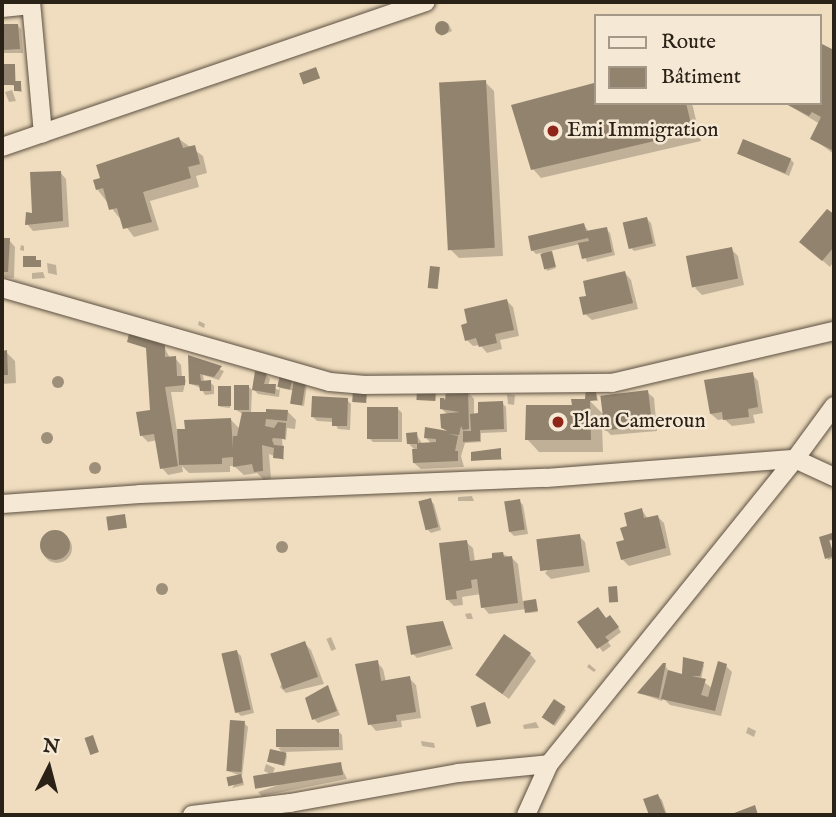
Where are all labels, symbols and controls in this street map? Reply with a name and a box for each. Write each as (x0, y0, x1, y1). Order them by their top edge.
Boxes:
legend (594, 14, 822, 105)
text: Route (661, 29, 716, 56)
text: Bâtiment (661, 64, 741, 91)
place label: Emi Immigration (567, 118, 718, 144)
marker: Emi Immigration (545, 123, 561, 139)
place label: Plan Cameroun (572, 409, 706, 435)
marker: Plan Cameroun (550, 414, 566, 430)
north arrow (14, 733, 84, 803)
text: N (42, 734, 61, 760)

